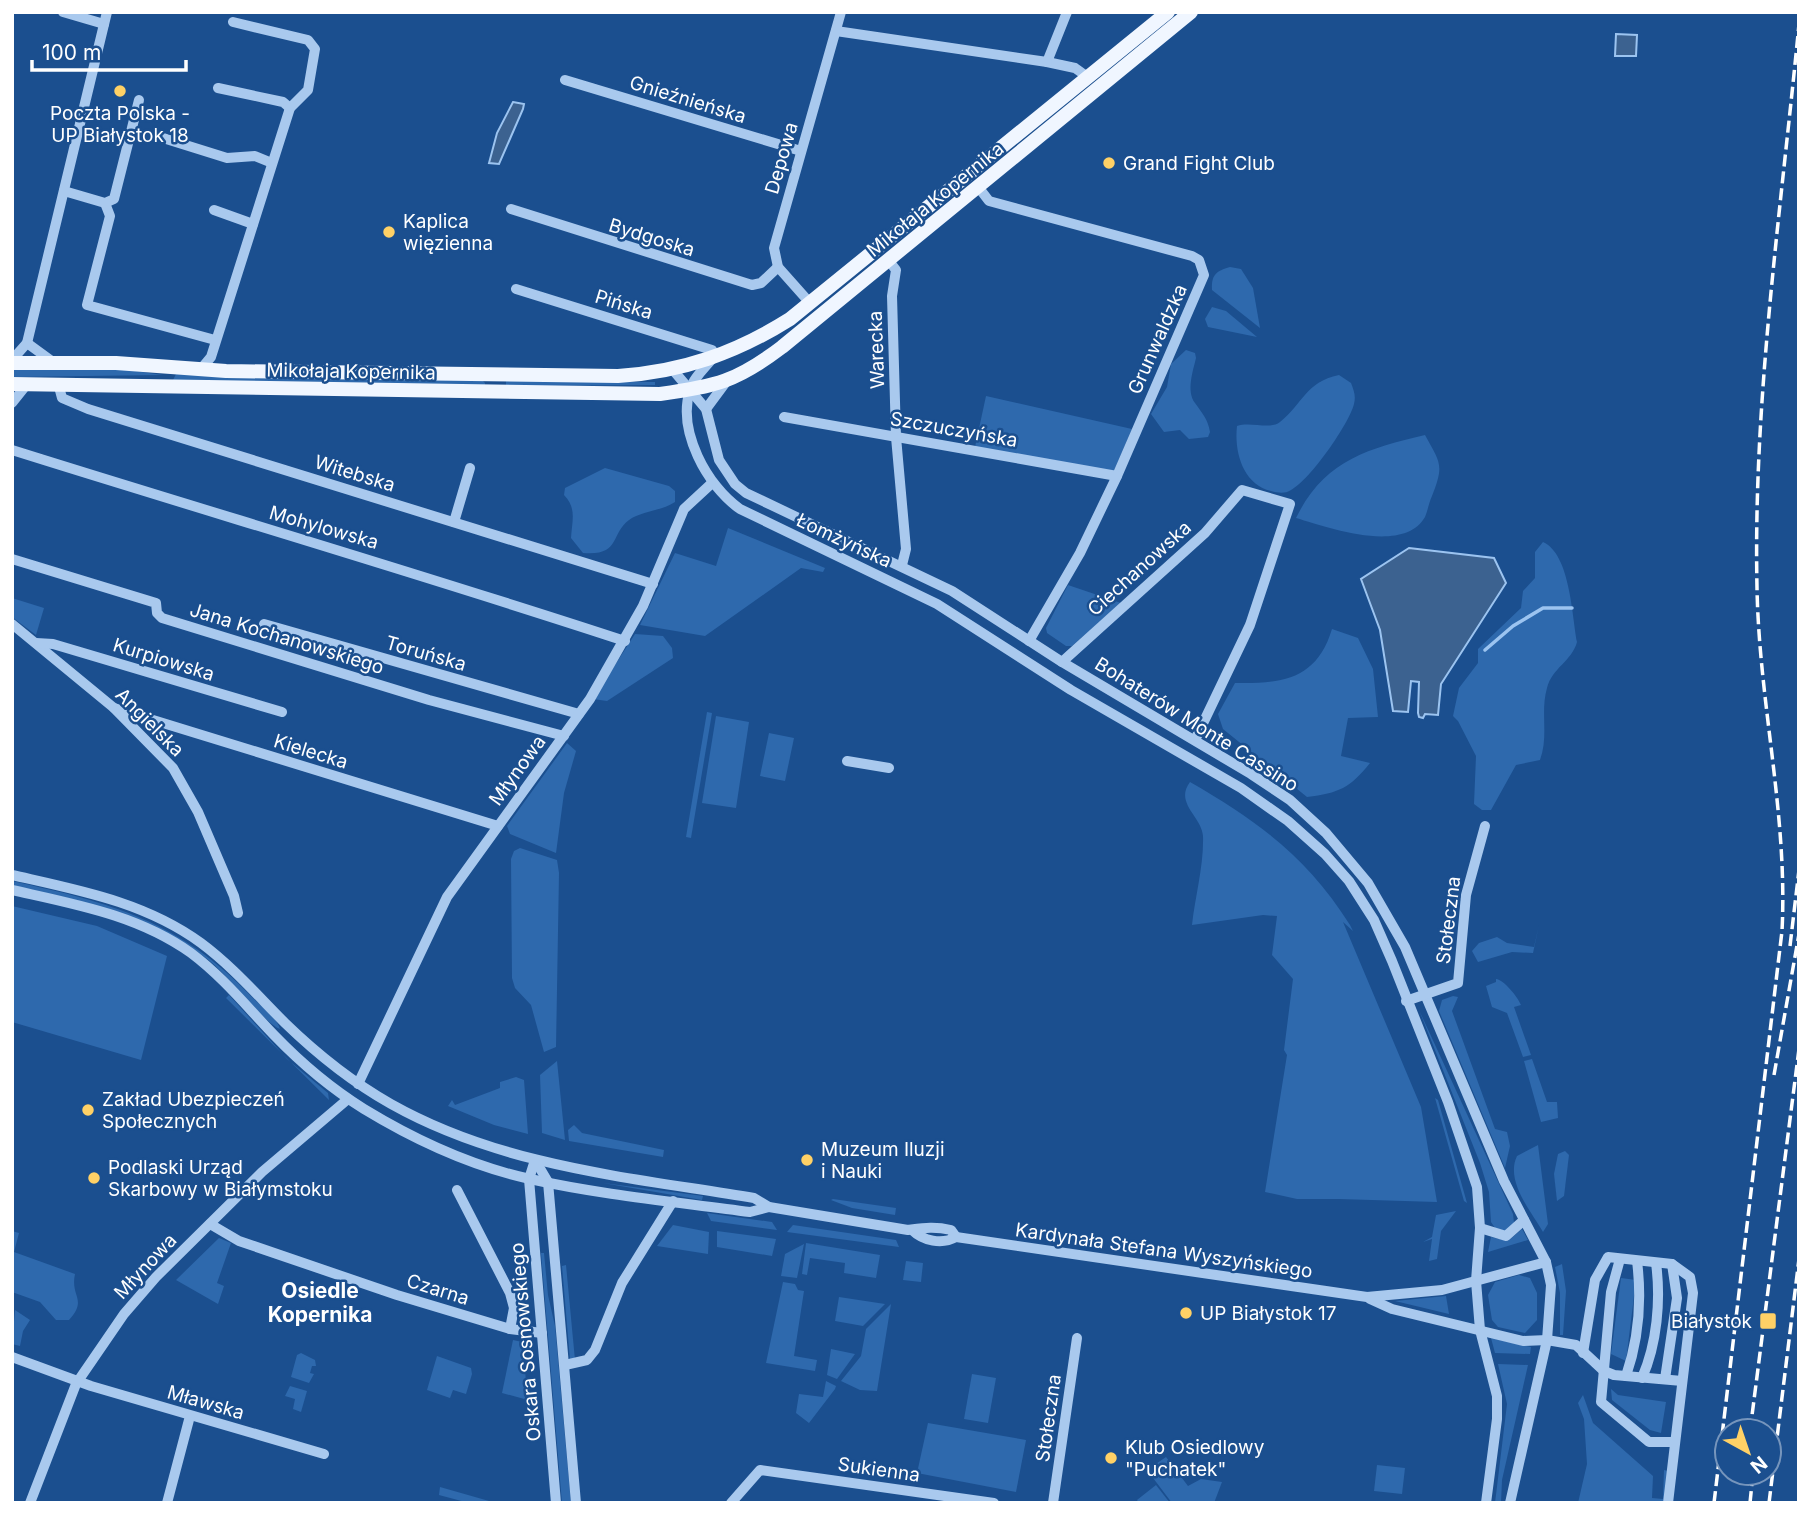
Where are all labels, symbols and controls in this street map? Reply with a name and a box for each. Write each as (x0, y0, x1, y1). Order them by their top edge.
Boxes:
scale bar (32, 28, 186, 72)
text: 100 m (42, 40, 101, 65)
street label: Gnieźnieńska (627, 71, 749, 128)
marker: Poczta Polska - UP Białystok 18 (112, 83, 128, 99)
place label: Poczta Polska - UP Białystok 18 (50, 102, 190, 147)
street label: Depowa (760, 120, 803, 197)
street label: Mikołaja Kopernika (862, 137, 1008, 262)
place label: Grand Fight Club (1123, 152, 1275, 175)
marker: Grand Fight Club (1101, 155, 1117, 171)
place label: Kaplica więzienna (403, 210, 493, 255)
street label: Bydgoska (606, 214, 698, 261)
marker: Kaplica więzienna (381, 224, 397, 240)
street label: Grunwaldzka (1123, 281, 1192, 398)
street label: Pińska (592, 285, 655, 324)
street label: Warecka (864, 310, 889, 390)
street label: Mikołaja Kopernika (266, 359, 436, 384)
street label: Szczuczyńska (888, 407, 1019, 452)
street label: Witebska (312, 450, 398, 497)
street label: Mohylowska (267, 501, 381, 554)
street label: Łomżyńska (792, 508, 895, 573)
street label: Ciechanowska (1083, 516, 1196, 621)
street label: Jana Kochanowskiego (187, 598, 387, 679)
street label: Toruńska (383, 631, 469, 676)
street label: Kurpiowska (110, 633, 217, 686)
street label: Bohaterów Monte Cassino (1091, 652, 1303, 797)
street label: Angielska (111, 683, 189, 761)
street label: Kielecka (271, 729, 351, 774)
street label: Młynowa (484, 731, 551, 810)
street label: Stołeczna (1432, 875, 1465, 965)
place label: Zakład Ubezpieczeń Społecznych (102, 1088, 285, 1133)
marker: Zakład Ubezpieczeń Społecznych (80, 1102, 96, 1118)
place label: Muzeum Iluzji i Nauki (821, 1138, 945, 1183)
marker: Muzeum Iluzji i Nauki (799, 1152, 815, 1168)
place label: Podlaski Urząd Skarbowy w Białymstoku (108, 1156, 333, 1201)
marker: Podlaski Urząd Skarbowy w Białymstoku (86, 1170, 102, 1186)
street label: Kardynała Stefana Wyszyńskiego (1014, 1218, 1314, 1283)
street label: Młynowa (109, 1229, 181, 1304)
street label: Oskara Sosnowskiego (505, 1242, 546, 1442)
street label: Czarna (404, 1269, 472, 1310)
district label: Osiedle Kopernika (268, 1278, 372, 1327)
place label: UP Białystok 17 (1200, 1302, 1336, 1325)
marker: UP Białystok 17 (1178, 1305, 1194, 1321)
place label: Białystok (1671, 1310, 1753, 1333)
marker: Białystok (1758, 1311, 1778, 1331)
street label: Stołeczna (1031, 1373, 1066, 1463)
street label: Mławska (165, 1381, 247, 1424)
north arrow (1713, 1417, 1783, 1487)
place label: Klub Osiedlowy "Puchatek" (1125, 1436, 1265, 1481)
marker: Klub Osiedlowy "Puchatek" (1103, 1450, 1119, 1466)
text: N (1746, 1451, 1772, 1478)
street label: Sukienna (836, 1452, 921, 1487)

